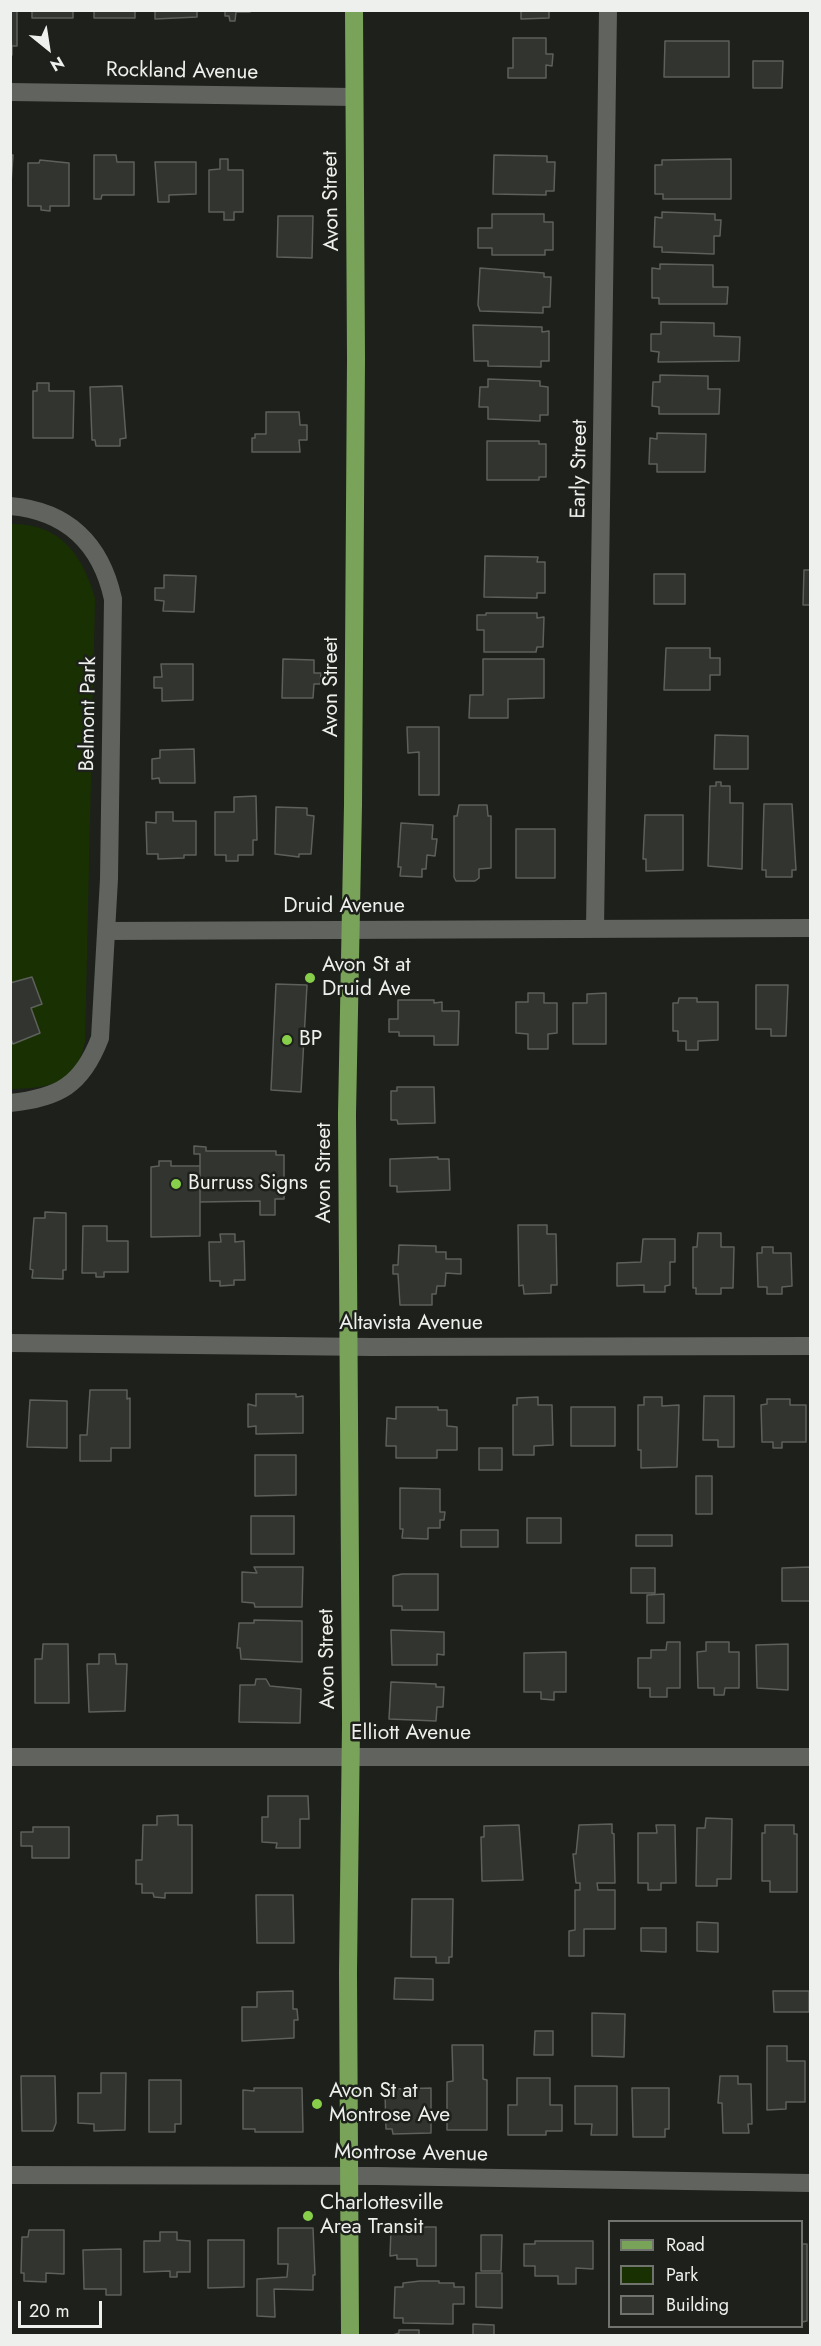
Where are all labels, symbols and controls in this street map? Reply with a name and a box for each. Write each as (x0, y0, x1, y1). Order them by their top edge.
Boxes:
north arrow (18, 18, 78, 78)
text: N (46, 51, 69, 77)
street label: Rockland Avenue (106, 58, 258, 86)
street label: Avon Street (319, 150, 345, 252)
street label: Early Street (567, 419, 593, 519)
street label: Avon Street (319, 637, 345, 737)
street label: Belmont Park (75, 656, 103, 772)
street label: Druid Avenue (283, 894, 405, 920)
place label: Avon St at Druid Ave (322, 953, 411, 1003)
marker: Avon St at Druid Ave (303, 971, 317, 985)
place label: BP (299, 1027, 322, 1053)
marker: BP (280, 1033, 294, 1047)
street label: Avon Street (312, 1123, 338, 1223)
place label: Burruss Signs (188, 1171, 308, 1197)
marker: Burruss Signs (169, 1177, 183, 1191)
street label: Altavista Avenue (339, 1311, 483, 1337)
street label: Avon Street (315, 1608, 341, 1710)
street label: Elliott Avenue (351, 1721, 471, 1747)
place label: Avon St at Montrose Ave (329, 2079, 450, 2129)
marker: Avon St at Montrose Ave (310, 2097, 324, 2111)
street label: Montrose Avenue (334, 2140, 488, 2168)
place label: Charlottesville Area Transit (320, 2191, 443, 2241)
marker: Charlottesville Area Transit (301, 2209, 315, 2223)
legend (608, 2220, 803, 2328)
text: Road (666, 2232, 705, 2258)
text: Park (666, 2262, 698, 2288)
scale bar (21, 2289, 105, 2327)
text: Building (666, 2292, 729, 2318)
text: 20 m (29, 2298, 69, 2324)

